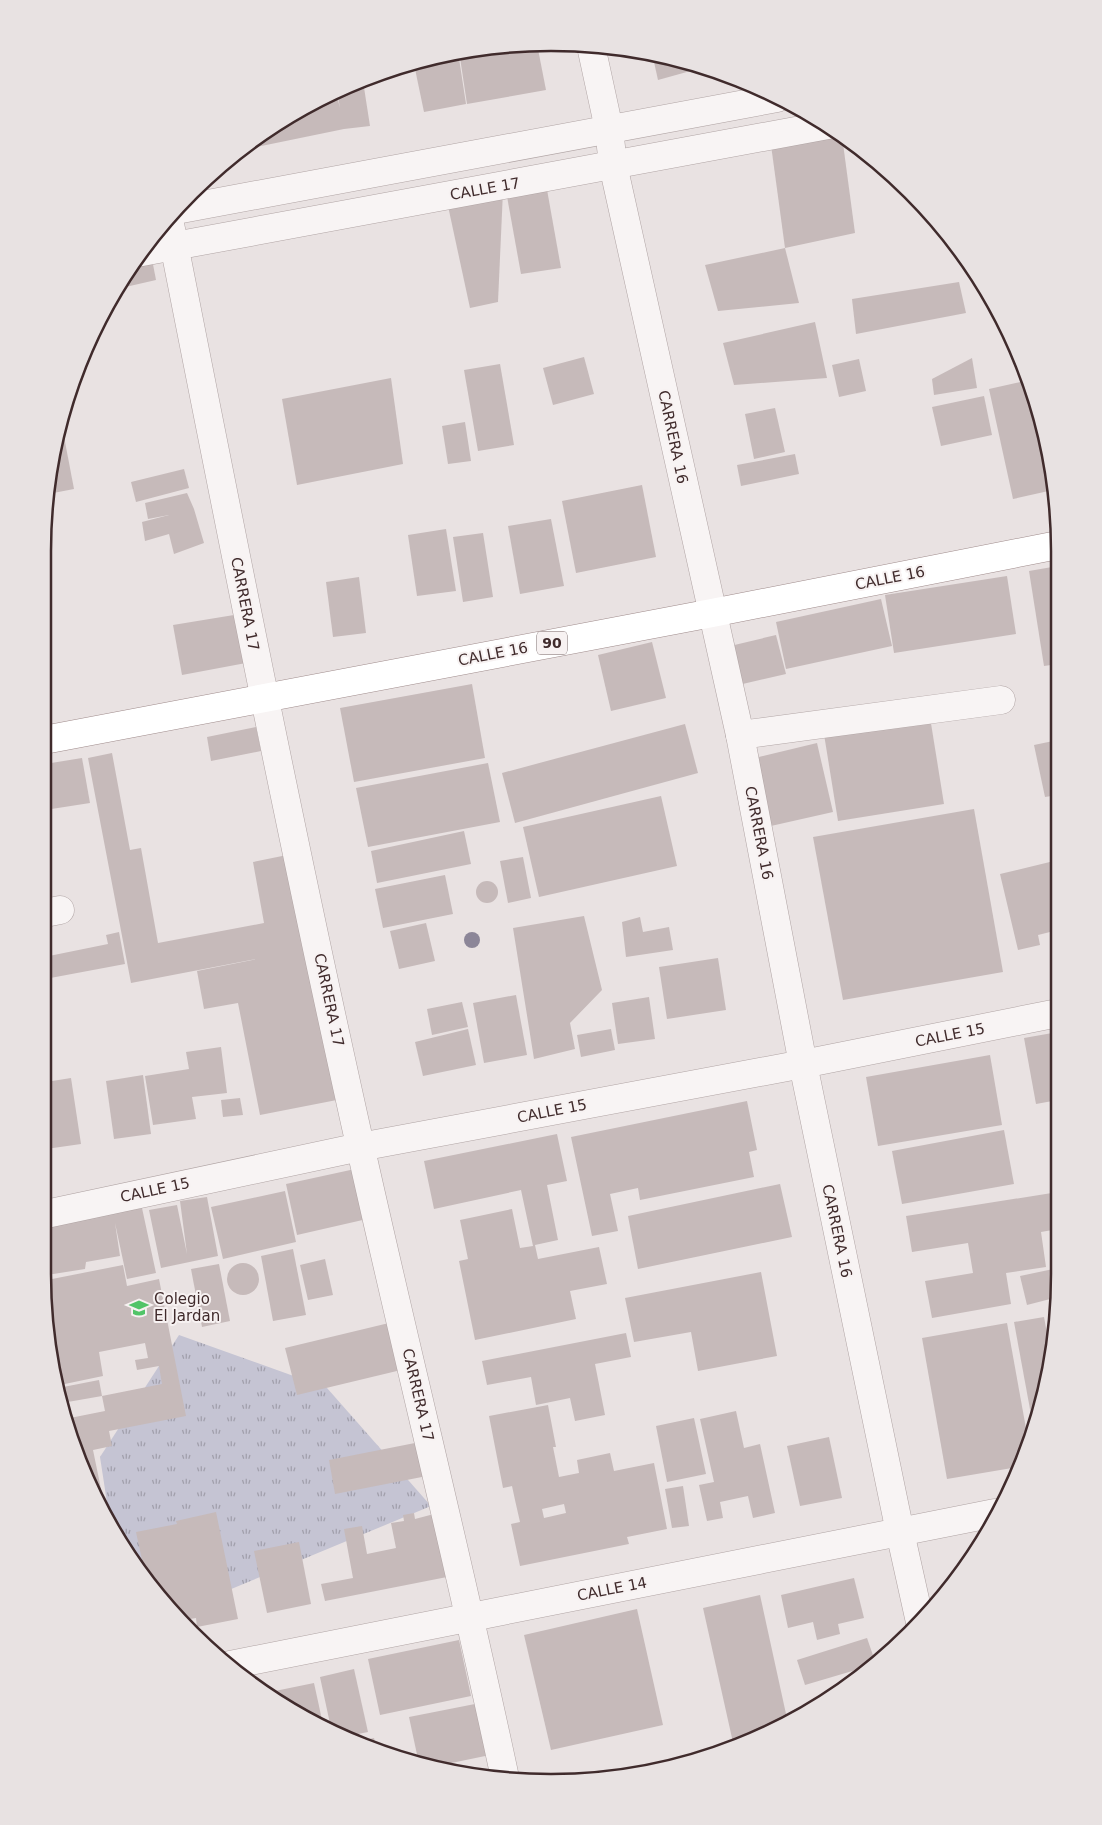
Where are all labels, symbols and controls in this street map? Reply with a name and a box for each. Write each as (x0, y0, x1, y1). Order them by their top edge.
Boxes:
street label: CALLE 17 (449, 174, 521, 204)
street label: CARRERA 16 (654, 389, 692, 485)
street label: CARRERA 17 (227, 556, 263, 652)
street label: CALLE 16 (854, 562, 926, 594)
road number: 90 (537, 632, 567, 654)
street label: CALLE 16 (457, 638, 529, 670)
street label: CARRERA 16 (741, 785, 777, 881)
street label: CARRERA 17 (310, 952, 348, 1048)
street label: CALLE 15 (914, 1019, 986, 1051)
street label: CALLE 15 (516, 1095, 588, 1127)
street label: CALLE 15 (119, 1174, 191, 1206)
street label: CARRERA 16 (818, 1183, 856, 1279)
place label: Colegio El Jardan (154, 1290, 220, 1325)
school or university icon: Colegio El Jardan (128, 1297, 150, 1319)
street label: CARRERA 17 (399, 1347, 437, 1443)
street label: CALLE 14 (576, 1573, 648, 1605)

